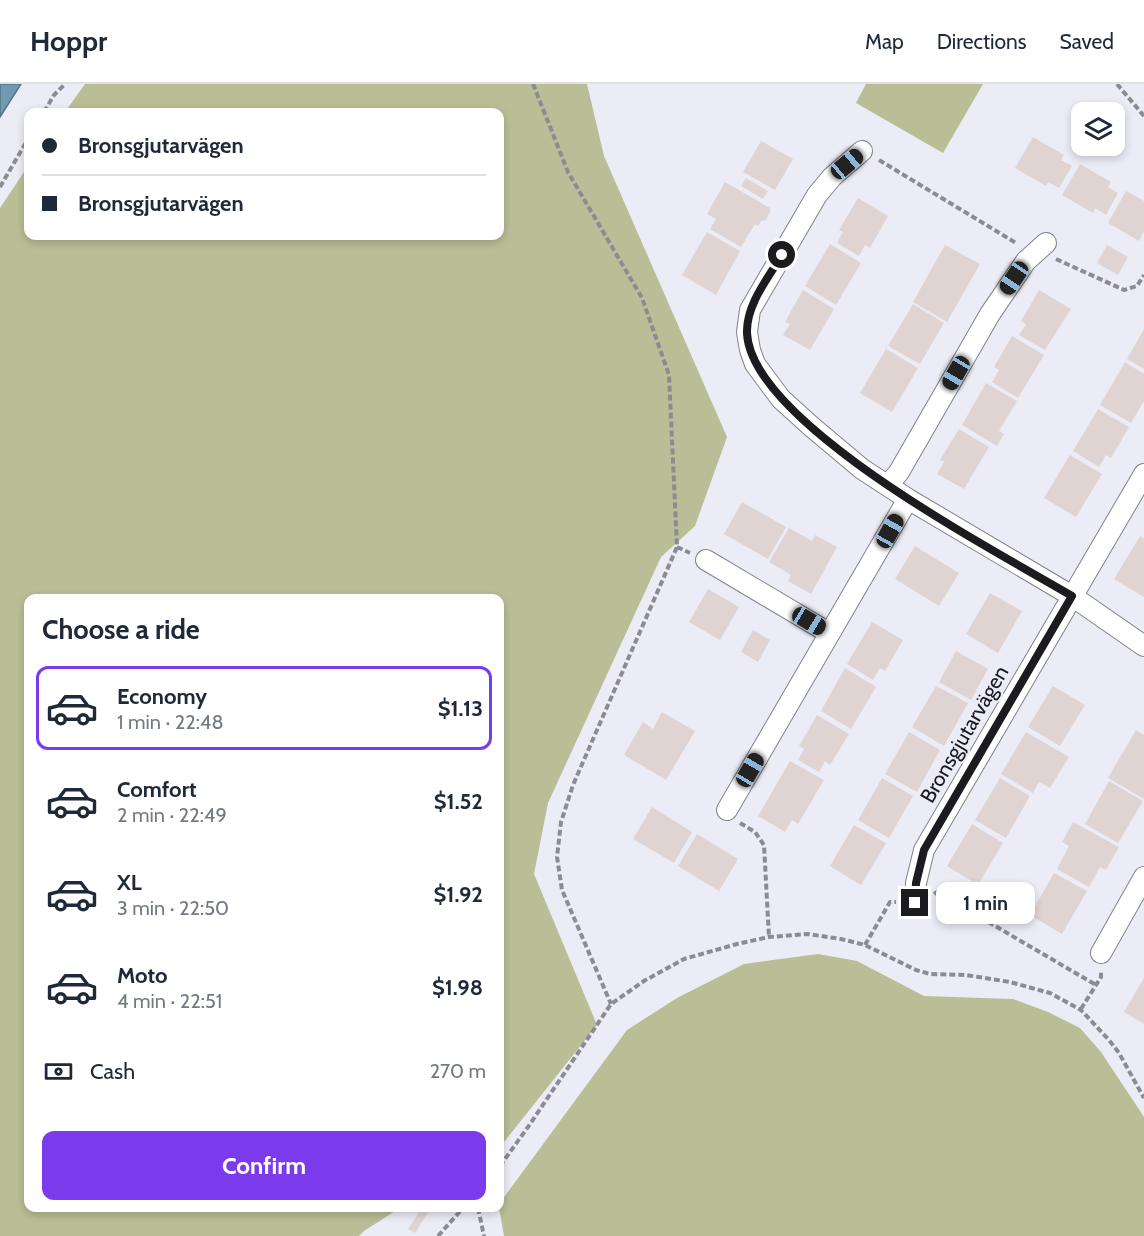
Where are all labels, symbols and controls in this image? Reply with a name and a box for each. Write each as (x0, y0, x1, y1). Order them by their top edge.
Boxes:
text: Hoppr (30, 24, 107, 58)
text: Map (865, 29, 904, 54)
text: Directions (937, 29, 1026, 54)
text: Saved (1059, 29, 1114, 54)
map controls (1071, 102, 1125, 156)
button: layers (1071, 102, 1125, 156)
text: Bronsgjutarvägen (78, 132, 244, 159)
car (827, 146, 867, 182)
text: Bronsgjutarvägen (78, 190, 244, 217)
route start (768, 241, 795, 268)
car (996, 258, 1032, 298)
car (939, 353, 973, 393)
car (873, 511, 907, 551)
car (789, 604, 829, 638)
text: Choose a ride (42, 613, 200, 646)
street label: Bronsgjutarvägen (915, 661, 1014, 807)
icon: car (45, 681, 99, 735)
text: Economy (117, 683, 207, 710)
text: $1.13 (438, 695, 483, 722)
text: 1 min · 22:48 (117, 710, 224, 734)
car (733, 750, 767, 790)
icon: car (45, 774, 99, 828)
text: Comfort (117, 776, 196, 803)
text: $1.52 (434, 788, 483, 815)
text: 2 min · 22:49 (117, 803, 227, 827)
icon: car (45, 867, 99, 921)
text: XL (117, 869, 142, 896)
text: $1.92 (434, 881, 483, 908)
callout: 1 min (936, 882, 1035, 924)
route end (901, 889, 928, 916)
text: 1 min (963, 891, 1008, 915)
text: 3 min · 22:50 (117, 896, 229, 920)
icon: car (45, 960, 99, 1014)
text: Moto (117, 962, 168, 989)
text: $1.98 (432, 974, 483, 1001)
text: 4 min · 22:51 (117, 989, 222, 1013)
icon: cash (42, 1055, 75, 1088)
text: Cash (90, 1058, 135, 1085)
text: 270 m (430, 1059, 486, 1083)
button: Confirm (42, 1131, 486, 1200)

